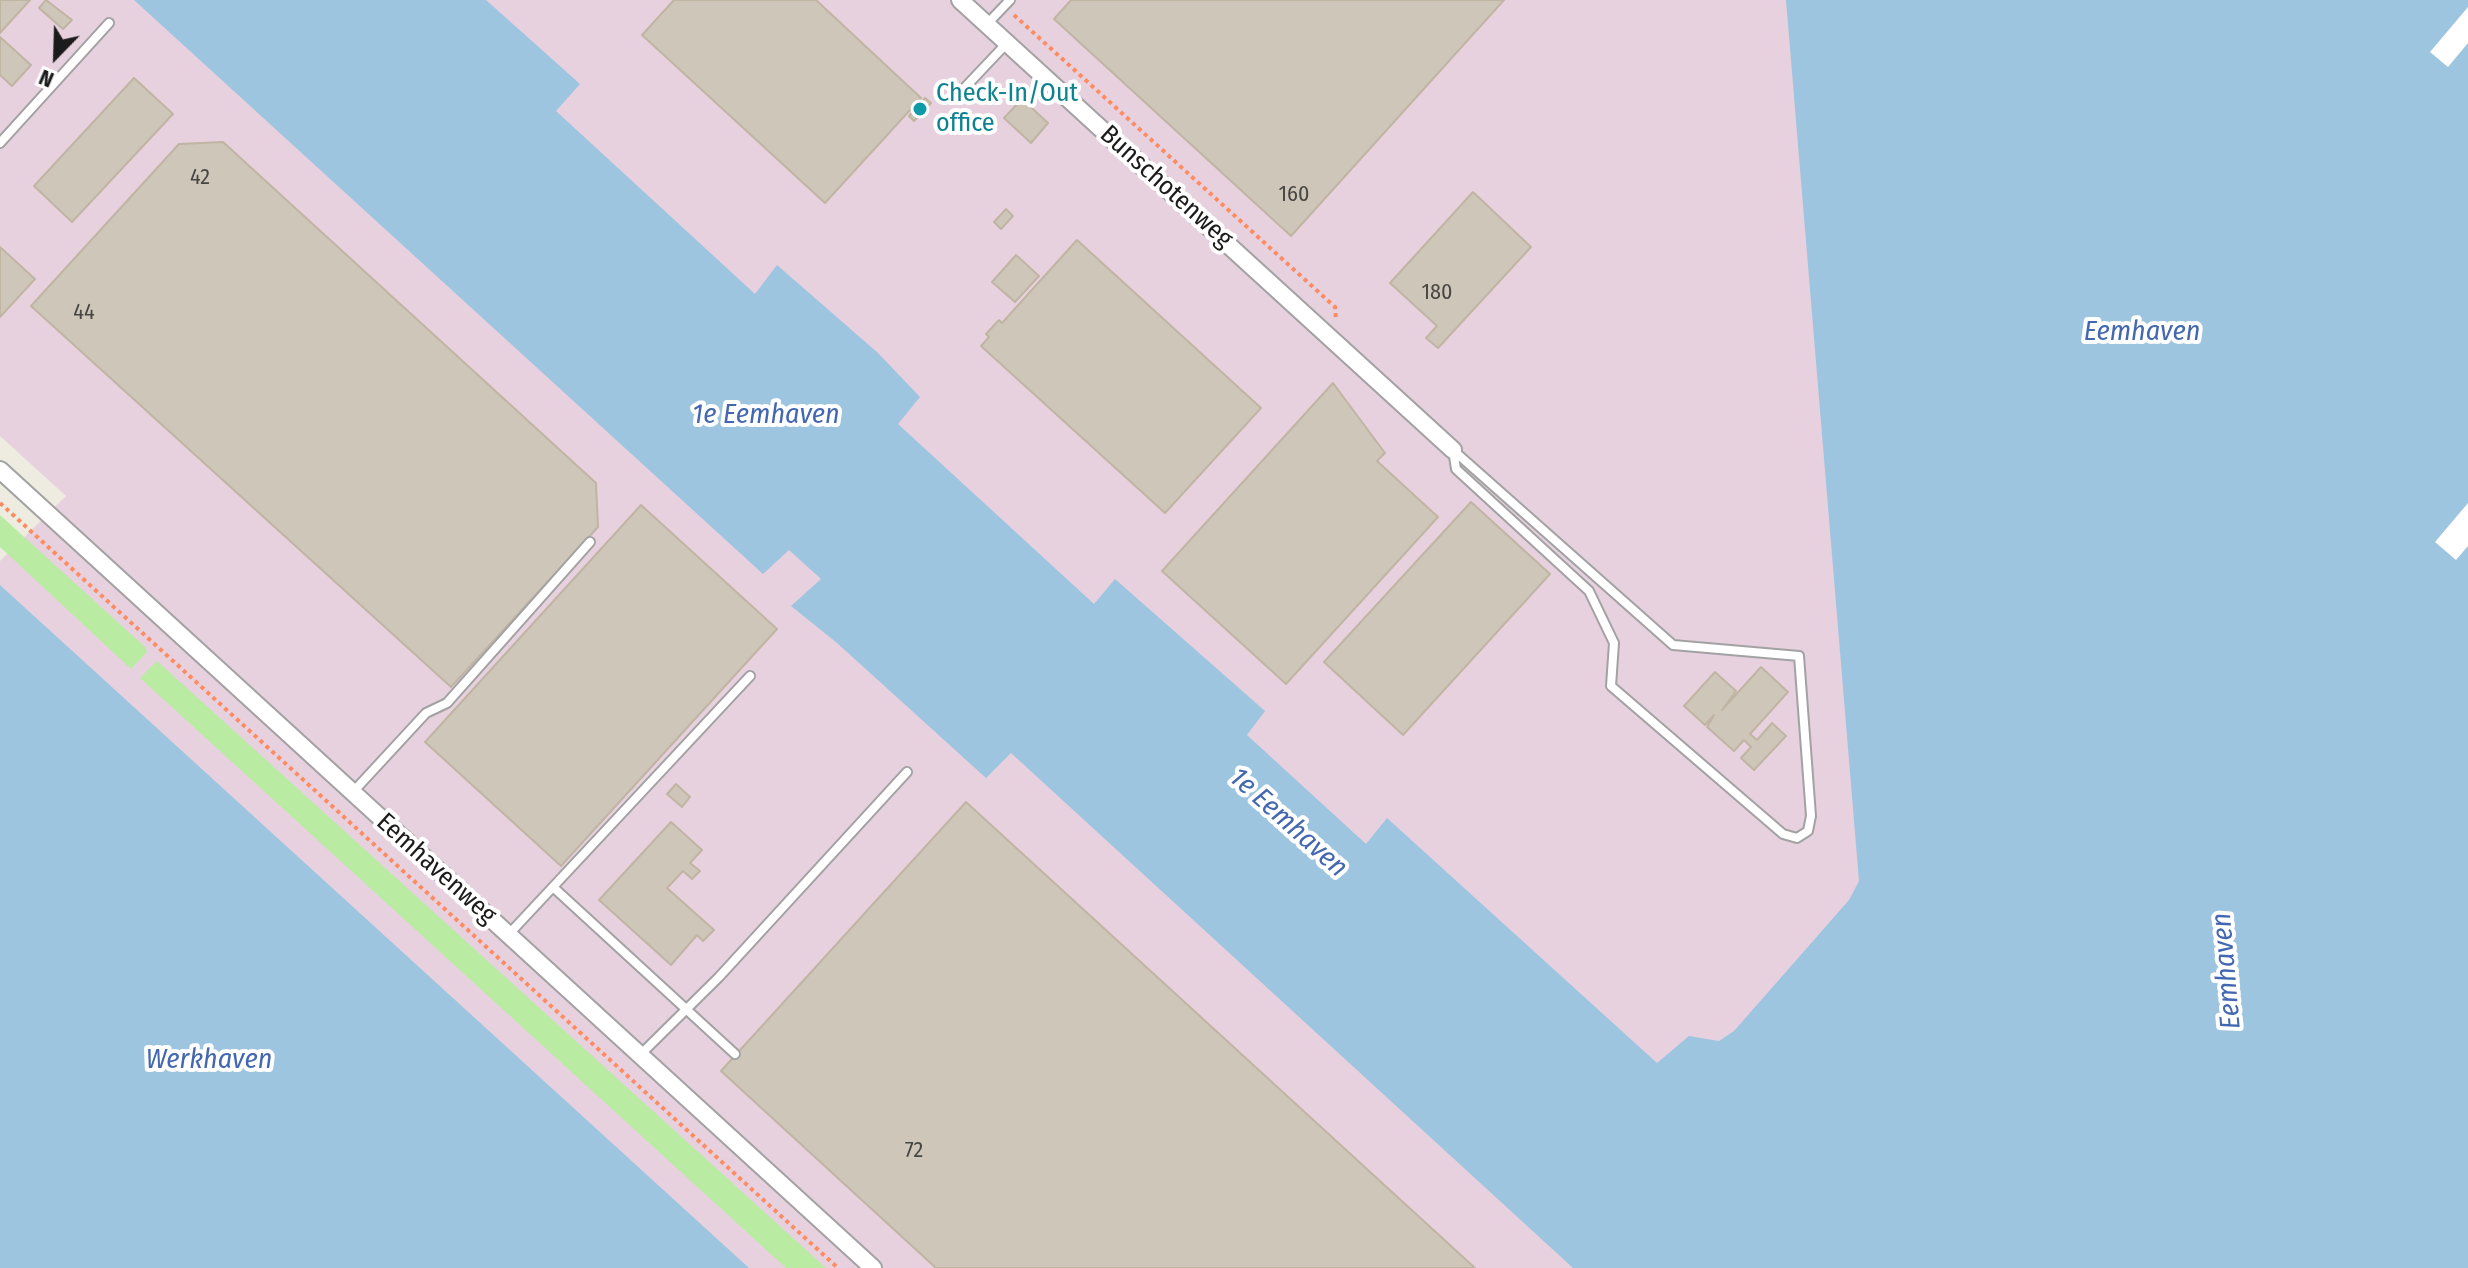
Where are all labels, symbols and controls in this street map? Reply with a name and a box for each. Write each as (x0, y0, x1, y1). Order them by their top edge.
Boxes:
north arrow (16, 16, 96, 96)
text: N (35, 64, 58, 94)
place label: Check-In/Out office (936, 78, 1078, 140)
marker: Check-In/Out office (911, 100, 929, 118)
street label: Bunschotenweg (1093, 119, 1239, 255)
house number: 42 (190, 165, 210, 191)
house number: 160 (1279, 182, 1309, 208)
house number: 180 (1421, 280, 1453, 306)
house number: 44 (73, 300, 95, 326)
water label: Eemhaven (2084, 315, 2200, 349)
water label: 1e Eemhaven (692, 398, 840, 432)
water label: 1e Eemhaven (1222, 761, 1354, 885)
street label: Eemhavenweg (370, 807, 502, 931)
water label: Eemhaven (2205, 911, 2249, 1031)
water label: Werkhaven (146, 1043, 272, 1077)
house number: 72 (905, 1138, 923, 1164)

